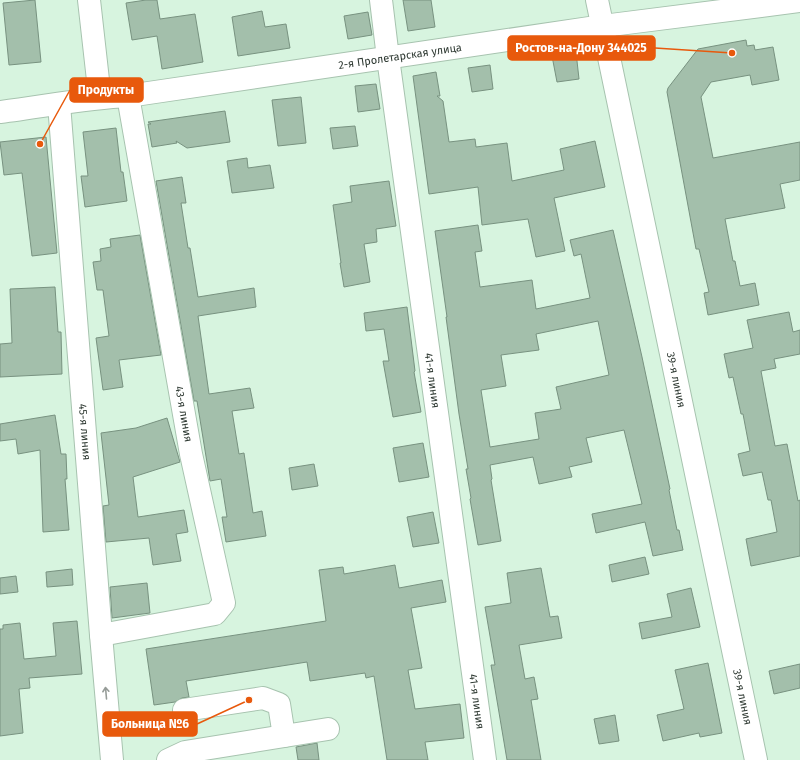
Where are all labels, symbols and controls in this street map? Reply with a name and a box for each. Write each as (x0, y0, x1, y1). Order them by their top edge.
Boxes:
callout: Ростов-на-Дону 344025 (508, 36, 655, 60)
street label: 2-я Пролетарская улица (338, 41, 463, 72)
text: Ростов-на-Дону 344025 (515, 41, 647, 55)
callout: Продукты (70, 78, 143, 102)
text: Продукты (78, 83, 134, 97)
street label: 39-я линия (664, 351, 688, 409)
street label: 41-я линия (422, 352, 442, 409)
street label: 43-я линия (172, 385, 195, 443)
street label: 45-я линия (76, 403, 93, 461)
street label: 39-я линия (730, 668, 754, 726)
street label: 41-я линия (466, 673, 487, 730)
one-way arrow (103, 687, 110, 700)
callout: Больница №6 (103, 712, 197, 736)
text: Больница №6 (111, 717, 189, 731)

